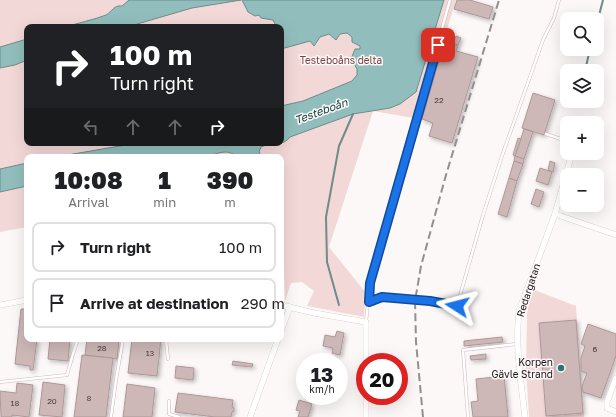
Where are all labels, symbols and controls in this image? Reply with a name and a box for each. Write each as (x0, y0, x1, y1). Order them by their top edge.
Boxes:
map controls (560, 12, 604, 212)
button: search (560, 12, 604, 56)
pin (421, 28, 455, 62)
icon: arrive (427, 34, 449, 56)
text: 100 m (110, 38, 192, 71)
icon: right (44, 40, 96, 92)
park label: Testeboåns delta (300, 54, 382, 66)
button: layers (560, 64, 604, 108)
text: Turn right (110, 72, 194, 94)
water label: Testeboån (293, 95, 350, 126)
house number: 22 (434, 95, 444, 105)
icon: left (80, 116, 102, 138)
icon: ahead (122, 116, 144, 138)
icon: ahead (164, 116, 186, 138)
icon: right (206, 116, 228, 138)
button: + (560, 116, 604, 160)
text: 10:08 (55, 165, 123, 194)
text: 1 (158, 165, 171, 194)
text: 390 (207, 165, 253, 194)
button: − (560, 168, 604, 212)
text: Arrival (68, 194, 109, 210)
text: min (153, 194, 176, 210)
text: m (224, 194, 236, 210)
icon: right (46, 236, 68, 258)
text: Turn right (80, 238, 151, 256)
text: 100 m (219, 238, 262, 256)
street label: Redargatan (514, 262, 542, 318)
position arrow (436, 285, 478, 327)
icon: arrive (46, 292, 68, 314)
text: Arrive at destination (80, 294, 229, 312)
text: 290 m (241, 294, 285, 312)
house number: 28 (97, 343, 107, 353)
house number: 6 (593, 344, 598, 354)
house number: 13 (146, 348, 155, 358)
speed limit sign: 20 (356, 353, 408, 405)
place label: Korpen Gävle Strand (492, 356, 553, 380)
text: 13 (311, 362, 333, 386)
marker: Korpen Gävle Strand (556, 363, 566, 373)
text: km/h (309, 383, 335, 395)
house number: 8 (87, 393, 92, 403)
house number: 20 (47, 396, 57, 406)
house number: 18 (11, 398, 19, 408)

